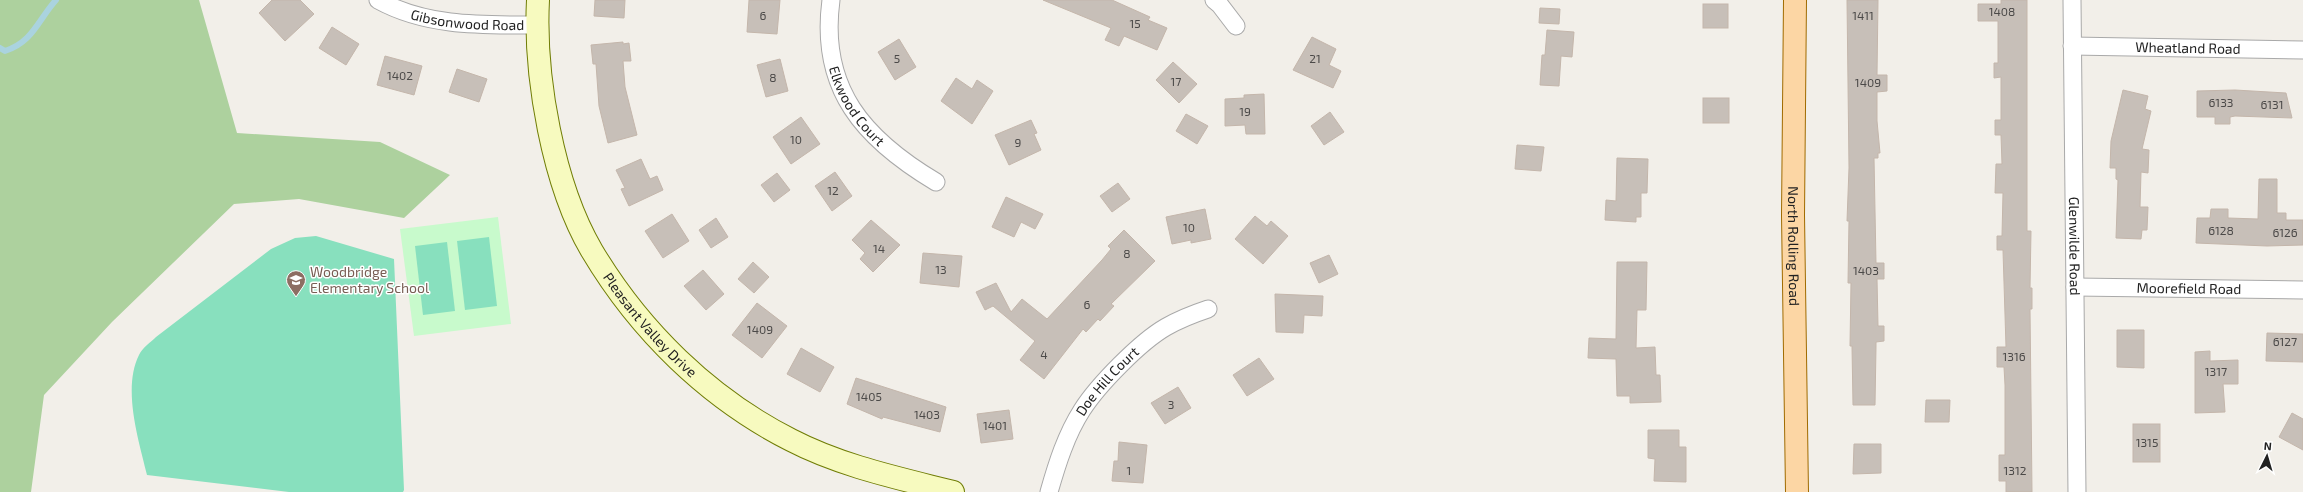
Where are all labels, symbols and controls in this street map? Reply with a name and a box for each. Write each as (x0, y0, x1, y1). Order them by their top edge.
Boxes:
house number: 1408 (1989, 4, 2015, 18)
street label: Gibsonwood Road (409, 5, 524, 33)
house number: 6 (760, 8, 767, 22)
house number: 1411 (1852, 8, 1874, 22)
house number: 15 (1129, 16, 1141, 30)
street label: Wheatland Road (2135, 38, 2241, 57)
house number: 5 (894, 51, 900, 65)
house number: 21 (1309, 51, 1321, 65)
street label: Elkwood Court (826, 64, 888, 149)
house number: 1402 (387, 68, 413, 82)
house number: 8 (769, 70, 777, 84)
house number: 17 (1171, 74, 1181, 88)
house number: 1409 (1855, 75, 1881, 89)
house number: 6133 (2209, 95, 2233, 109)
house number: 6131 (2260, 97, 2284, 111)
house number: 19 (1239, 104, 1251, 118)
house number: 10 (790, 132, 802, 146)
house number: 9 (1015, 135, 1022, 149)
house number: 12 (827, 183, 839, 197)
street label: North Rolling Road (1785, 186, 1803, 306)
street label: Glenwilde Road (2066, 196, 2084, 295)
house number: 10 (1183, 220, 1195, 234)
house number: 6128 (2208, 223, 2234, 237)
house number: 6126 (2272, 225, 2298, 239)
house number: 14 (873, 241, 885, 255)
house number: 8 (1123, 246, 1131, 260)
house number: 13 (935, 262, 947, 276)
place label: Woodbridge Elementary School (310, 263, 430, 296)
house number: 1403 (1853, 263, 1879, 277)
school or university icon: Woodbridge Elementary School (285, 269, 307, 297)
street label: Pleasant Valley Drive (600, 269, 701, 381)
street label: Moorefield Road (2137, 279, 2241, 297)
house number: 6 (1084, 297, 1091, 311)
house number: 1409 (747, 322, 773, 336)
house number: 6127 (2273, 334, 2297, 348)
street label: Doe Hill Court (1072, 343, 1142, 419)
house number: 4 (1040, 347, 1048, 361)
house number: 1316 (2002, 349, 2026, 363)
house number: 1317 (2205, 364, 2227, 378)
house number: 1405 (856, 389, 882, 403)
house number: 3 (1168, 397, 1174, 411)
house number: 1403 (914, 407, 940, 421)
house number: 1401 (983, 418, 1007, 432)
house number: 1315 (2136, 435, 2158, 449)
north arrow (2247, 436, 2287, 476)
text: N (2263, 439, 2272, 452)
house number: 1 (1127, 463, 1131, 477)
house number: 1312 (2004, 463, 2027, 477)

